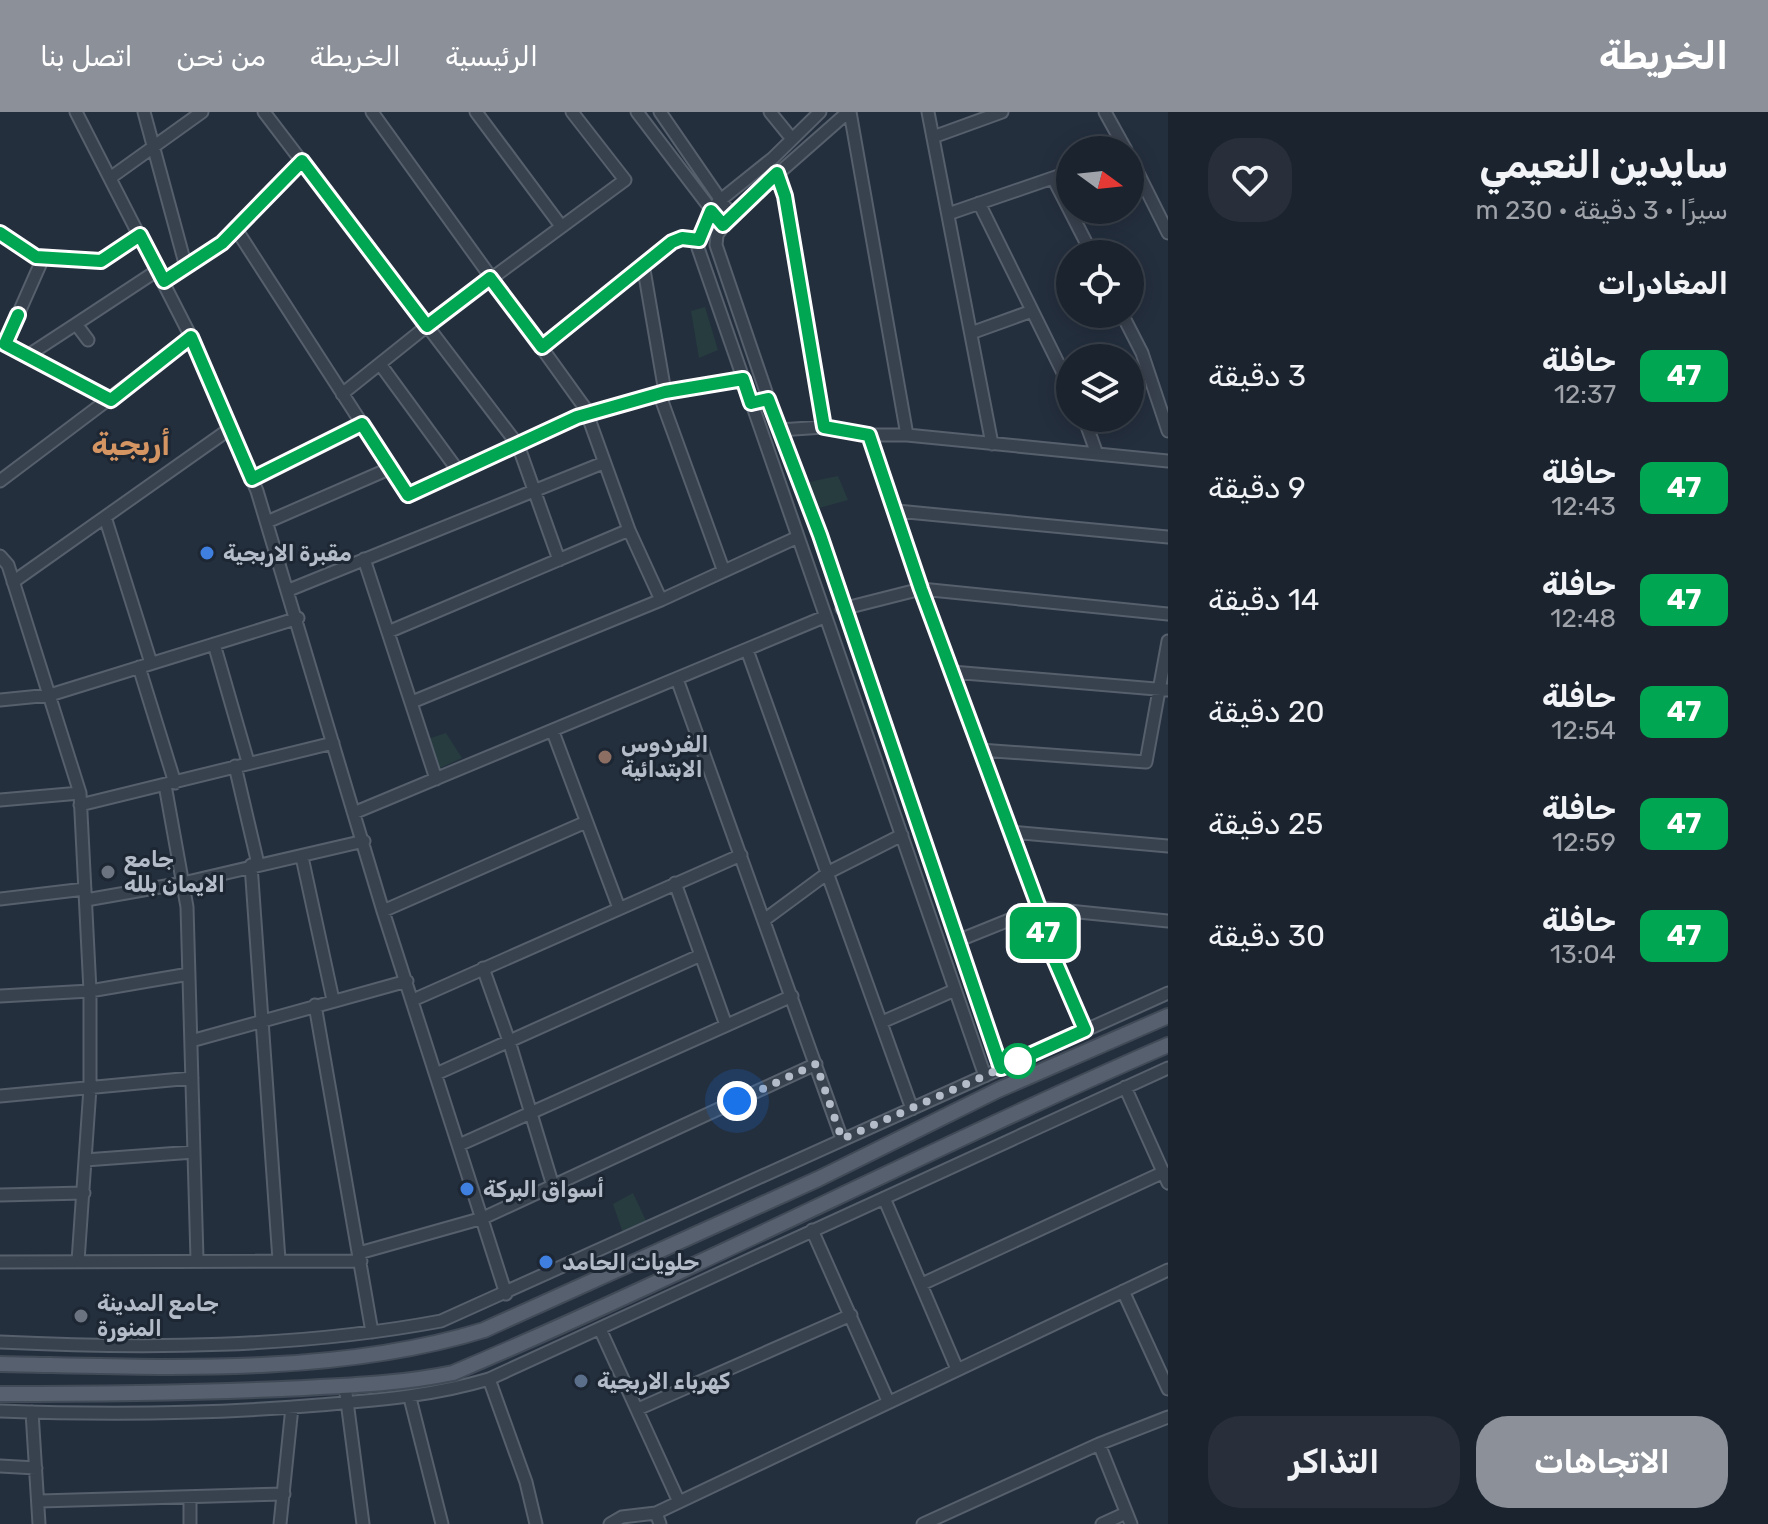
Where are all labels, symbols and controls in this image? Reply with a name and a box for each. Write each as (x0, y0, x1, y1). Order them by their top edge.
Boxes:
text: الخريطة (1599, 33, 1728, 79)
text: اتصل بنا (40, 40, 133, 73)
text: من نحن (177, 40, 266, 73)
text: الخريطة (310, 40, 401, 73)
text: الرئيسية (445, 40, 538, 73)
north arrow (1056, 136, 1144, 224)
map controls (1056, 136, 1144, 432)
button: heart (1208, 138, 1292, 222)
text: سايدين النعيمي (1479, 142, 1728, 188)
text: سيرًا · 3 دقيقة · 230 m (1476, 195, 1728, 226)
button: locate (1056, 240, 1144, 328)
text: المغادرات (1598, 266, 1728, 302)
text: حافلة (1542, 343, 1616, 379)
button: layers (1056, 344, 1144, 432)
text: 3 دقيقة (1208, 358, 1306, 394)
text: 47 (1667, 359, 1701, 392)
text: 12:37 (1554, 379, 1616, 410)
district label: أربجية (92, 427, 170, 463)
text: حافلة (1542, 455, 1616, 491)
text: 9 دقيقة (1208, 470, 1306, 506)
text: 47 (1667, 471, 1701, 504)
text: 12:43 (1551, 491, 1616, 522)
place label: مقبرة الاربجية (223, 540, 352, 567)
marker: مقبرة الاربجية (198, 544, 216, 562)
text: حافلة (1542, 567, 1616, 603)
text: 14 دقيقة (1208, 582, 1319, 618)
text: 47 (1667, 583, 1701, 616)
text: 12:48 (1550, 603, 1616, 634)
text: حافلة (1542, 679, 1616, 715)
text: 20 دقيقة (1208, 694, 1325, 730)
text: 47 (1667, 695, 1701, 728)
text: 12:54 (1551, 715, 1616, 746)
place label: الفردوس الابتدائية (621, 731, 708, 783)
marker: الفردوس الابتدائية (596, 748, 614, 766)
text: حافلة (1542, 791, 1616, 827)
text: 25 دقيقة (1208, 806, 1323, 842)
text: 47 (1667, 807, 1701, 840)
text: 12:59 (1552, 827, 1616, 858)
place label: جامع الايمان بلله (124, 846, 225, 898)
marker: جامع الايمان بلله (99, 863, 117, 881)
text: حافلة (1542, 903, 1616, 939)
line badge: 47 (1007, 907, 1079, 959)
text: 47 (1026, 916, 1060, 949)
text: 30 دقيقة (1208, 918, 1325, 954)
text: 47 (1667, 919, 1701, 952)
text: 13:04 (1550, 939, 1616, 970)
unlabelled marker (1001, 1044, 1035, 1078)
your location (717, 1081, 757, 1121)
place label: أسواق البركة (483, 1176, 604, 1203)
marker: أسواق البركة (458, 1180, 476, 1198)
place label: حلويات الحامد (562, 1249, 699, 1276)
marker: حلويات الحامد (537, 1253, 555, 1271)
place label: جامع المدينة المنورة (97, 1290, 219, 1342)
marker: جامع المدينة المنورة (72, 1307, 90, 1325)
place label: كهرباء الاربجية (597, 1368, 730, 1395)
marker: كهرباء الاربجية (572, 1372, 590, 1390)
button: التذاكر (1208, 1416, 1460, 1508)
button: الاتجاهات (1476, 1416, 1728, 1508)

